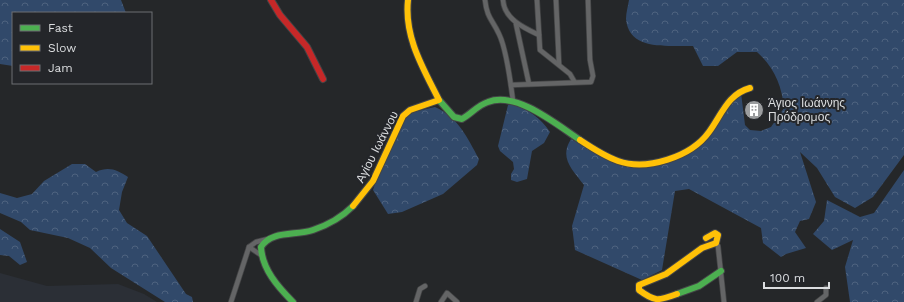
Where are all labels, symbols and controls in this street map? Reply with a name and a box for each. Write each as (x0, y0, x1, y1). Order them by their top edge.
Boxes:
legend (12, 12, 152, 84)
text: Fast (48, 21, 73, 35)
text: Slow (48, 41, 76, 55)
text: Jam (48, 61, 73, 75)
place label: Άγιος Ιωάννης Πρόδρομος (768, 96, 845, 124)
building icon: Άγιος Ιωάννης Πρόδρομος (743, 99, 765, 121)
street label: Αγίου Ιωάννου (353, 109, 401, 185)
scale bar (764, 264, 829, 290)
text: 100 m (770, 271, 805, 285)

